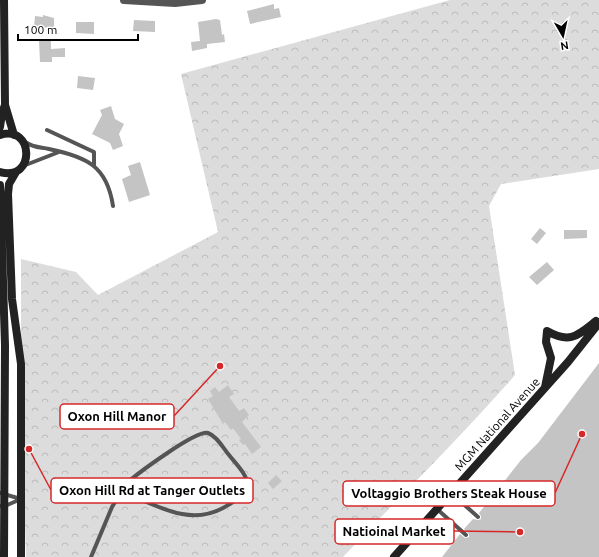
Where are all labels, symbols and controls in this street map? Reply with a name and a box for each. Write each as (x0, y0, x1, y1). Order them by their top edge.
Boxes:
scale bar (18, 16, 138, 42)
north arrow (543, 16, 583, 56)
text: 100 m (24, 23, 57, 36)
text: N (560, 39, 570, 52)
street label: MGM National Avenue (452, 375, 542, 473)
callout: Oxon Hill Manor (60, 404, 174, 429)
text: Oxon Hill Manor (68, 409, 167, 423)
callout: Oxon Hill Rd at Tanger Outlets (51, 478, 253, 503)
callout: Voltaggio Brothers Steak House (343, 481, 555, 506)
text: Oxon Hill Rd at Tanger Outlets (59, 483, 245, 497)
text: Voltaggio Brothers Steak House (351, 486, 547, 500)
callout: Natioinal Market (335, 519, 454, 544)
text: Natioinal Market (342, 524, 446, 538)

